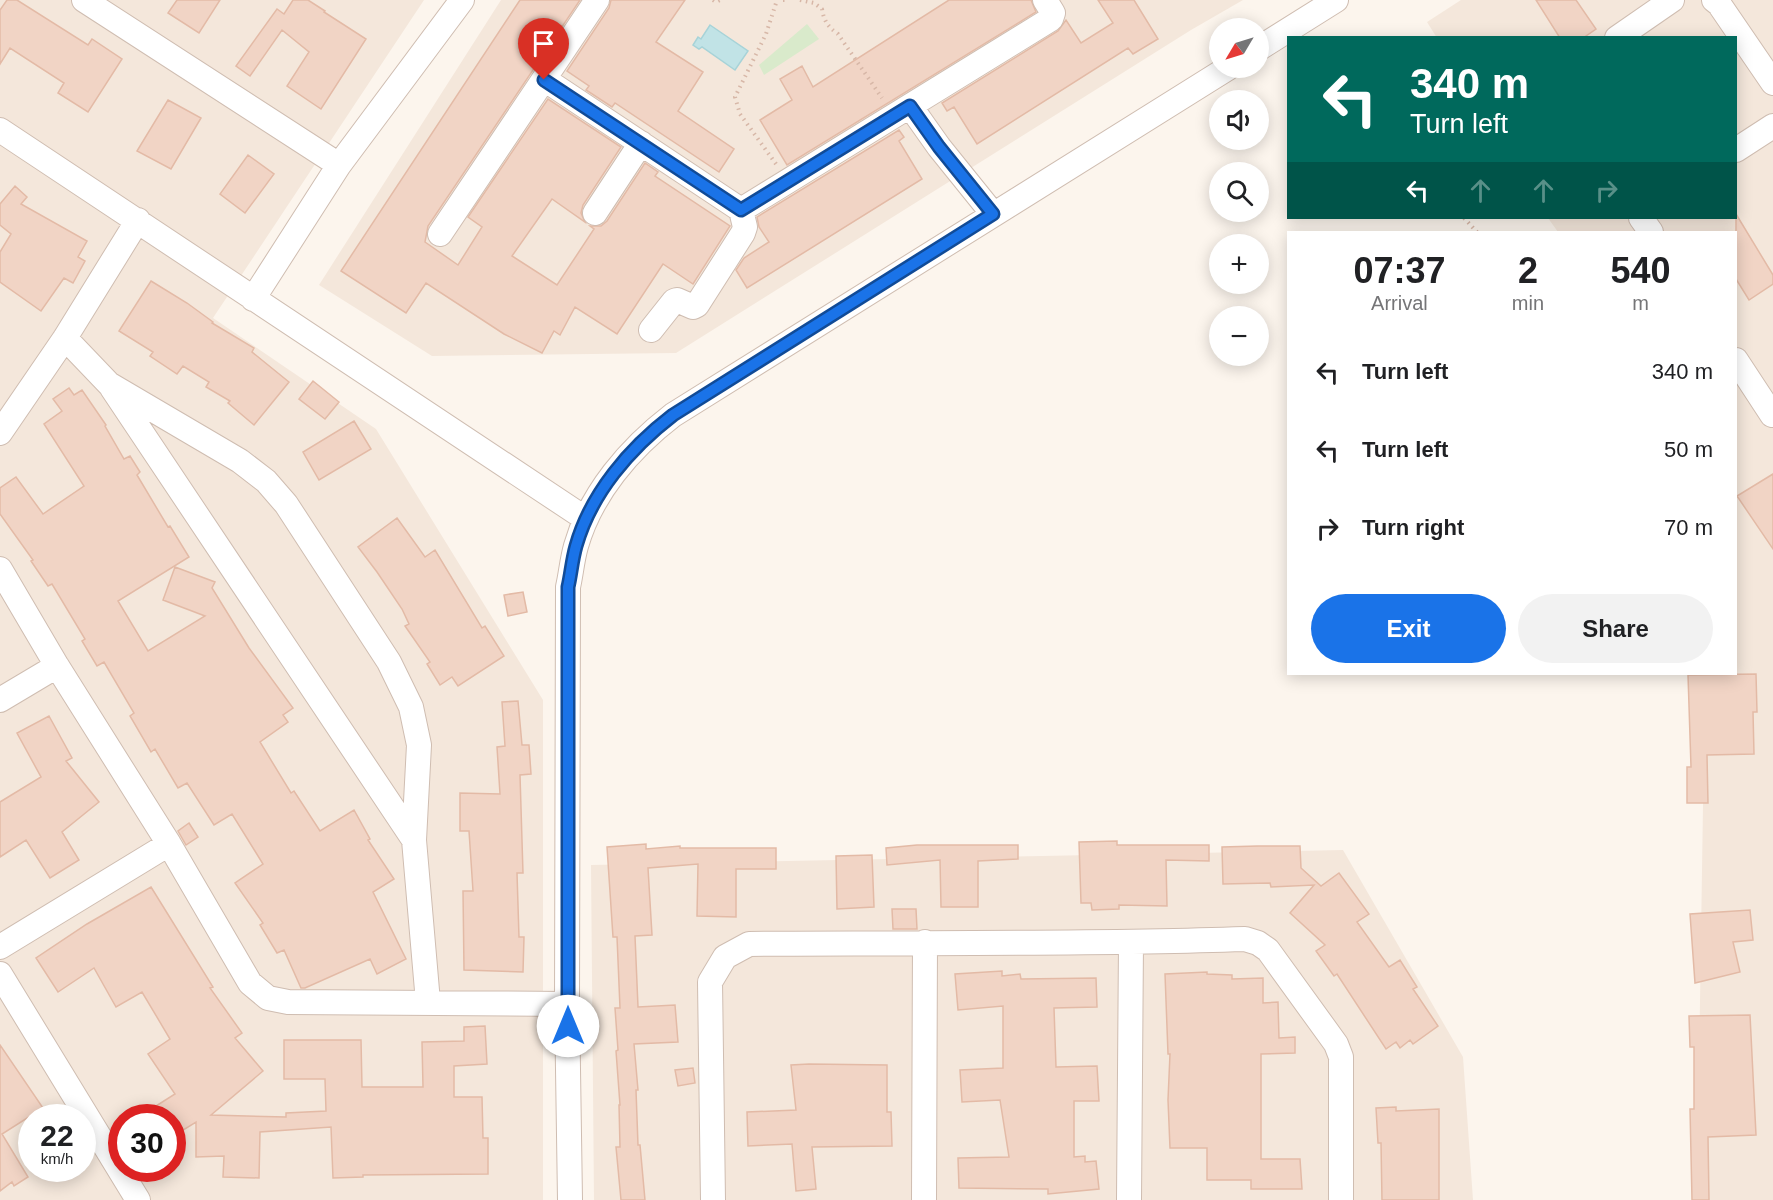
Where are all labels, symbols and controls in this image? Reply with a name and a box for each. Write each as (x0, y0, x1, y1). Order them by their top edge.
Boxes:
pin (518, 18, 569, 80)
north arrow (1209, 18, 1269, 78)
map controls (1209, 18, 1269, 366)
icon: arrive (527, 27, 560, 60)
icon: left (1311, 60, 1389, 138)
text: 340 m (1410, 60, 1529, 107)
button: sound (1209, 90, 1269, 150)
text: Turn left (1410, 109, 1508, 139)
button: search (1209, 162, 1269, 222)
icon: left (1401, 174, 1434, 207)
icon: ahead (1464, 174, 1497, 207)
icon: ahead (1527, 174, 1560, 207)
icon: right (1590, 174, 1623, 207)
button: + (1209, 234, 1269, 294)
text: 07:37 (1353, 250, 1445, 291)
text: 2 (1518, 250, 1538, 291)
text: 540 (1610, 250, 1671, 291)
text: Arrival (1371, 292, 1428, 314)
text: min (1512, 292, 1544, 314)
text: m (1632, 292, 1649, 314)
button: − (1209, 306, 1269, 366)
icon: left (1311, 356, 1344, 389)
text: Turn left (1362, 359, 1448, 384)
text: 340 m (1652, 359, 1713, 384)
icon: left (1311, 434, 1344, 467)
text: Turn left (1362, 437, 1448, 462)
text: 50 m (1664, 437, 1713, 462)
icon: right (1311, 512, 1344, 545)
text: Turn right (1362, 515, 1464, 540)
text: 70 m (1664, 515, 1713, 540)
button: Exit (1311, 594, 1506, 663)
button: Share (1518, 594, 1713, 663)
position arrow (536, 994, 600, 1058)
speed limit sign: 30 (108, 1104, 186, 1182)
text: 22 (40, 1119, 74, 1152)
text: km/h (41, 1150, 73, 1167)

